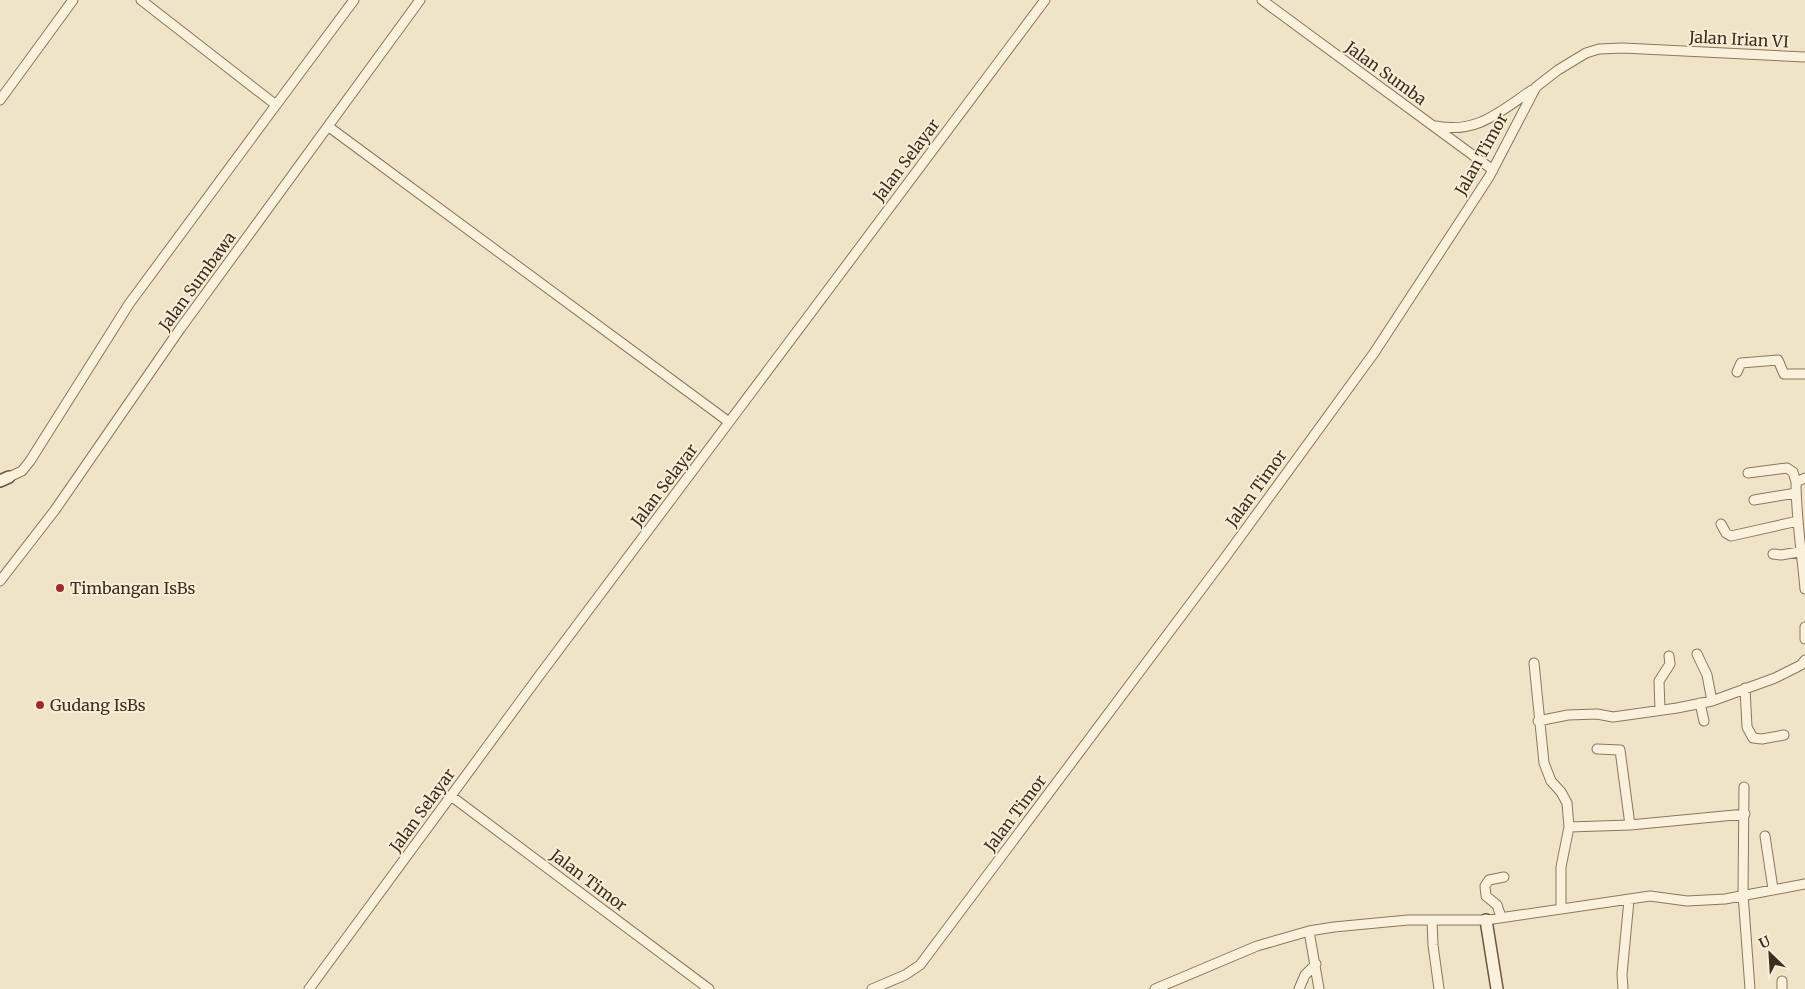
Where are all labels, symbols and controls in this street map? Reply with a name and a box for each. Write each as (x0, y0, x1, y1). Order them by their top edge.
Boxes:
street label: Jalan Irian VI (1688, 26, 1789, 52)
street label: Jalan Sumba (1341, 36, 1431, 109)
street label: Jalan Timor (1450, 109, 1512, 199)
street label: Jalan Selayar (868, 115, 944, 206)
street label: Jalan Sumbawa (154, 227, 240, 335)
street label: Jalan Selayar (626, 440, 702, 531)
street label: Jalan Timor (1221, 445, 1291, 531)
place label: Timbangan IsBs (70, 578, 195, 598)
marker: Timbangan IsBs (54, 582, 66, 594)
place label: Gudang IsBs (50, 695, 146, 715)
marker: Gudang IsBs (34, 699, 46, 711)
street label: Jalan Selayar (384, 764, 459, 856)
street label: Jalan Timor (979, 771, 1050, 856)
street label: Jalan Timor (546, 844, 631, 915)
north arrow (1745, 929, 1795, 979)
text: U (1756, 932, 1774, 953)

